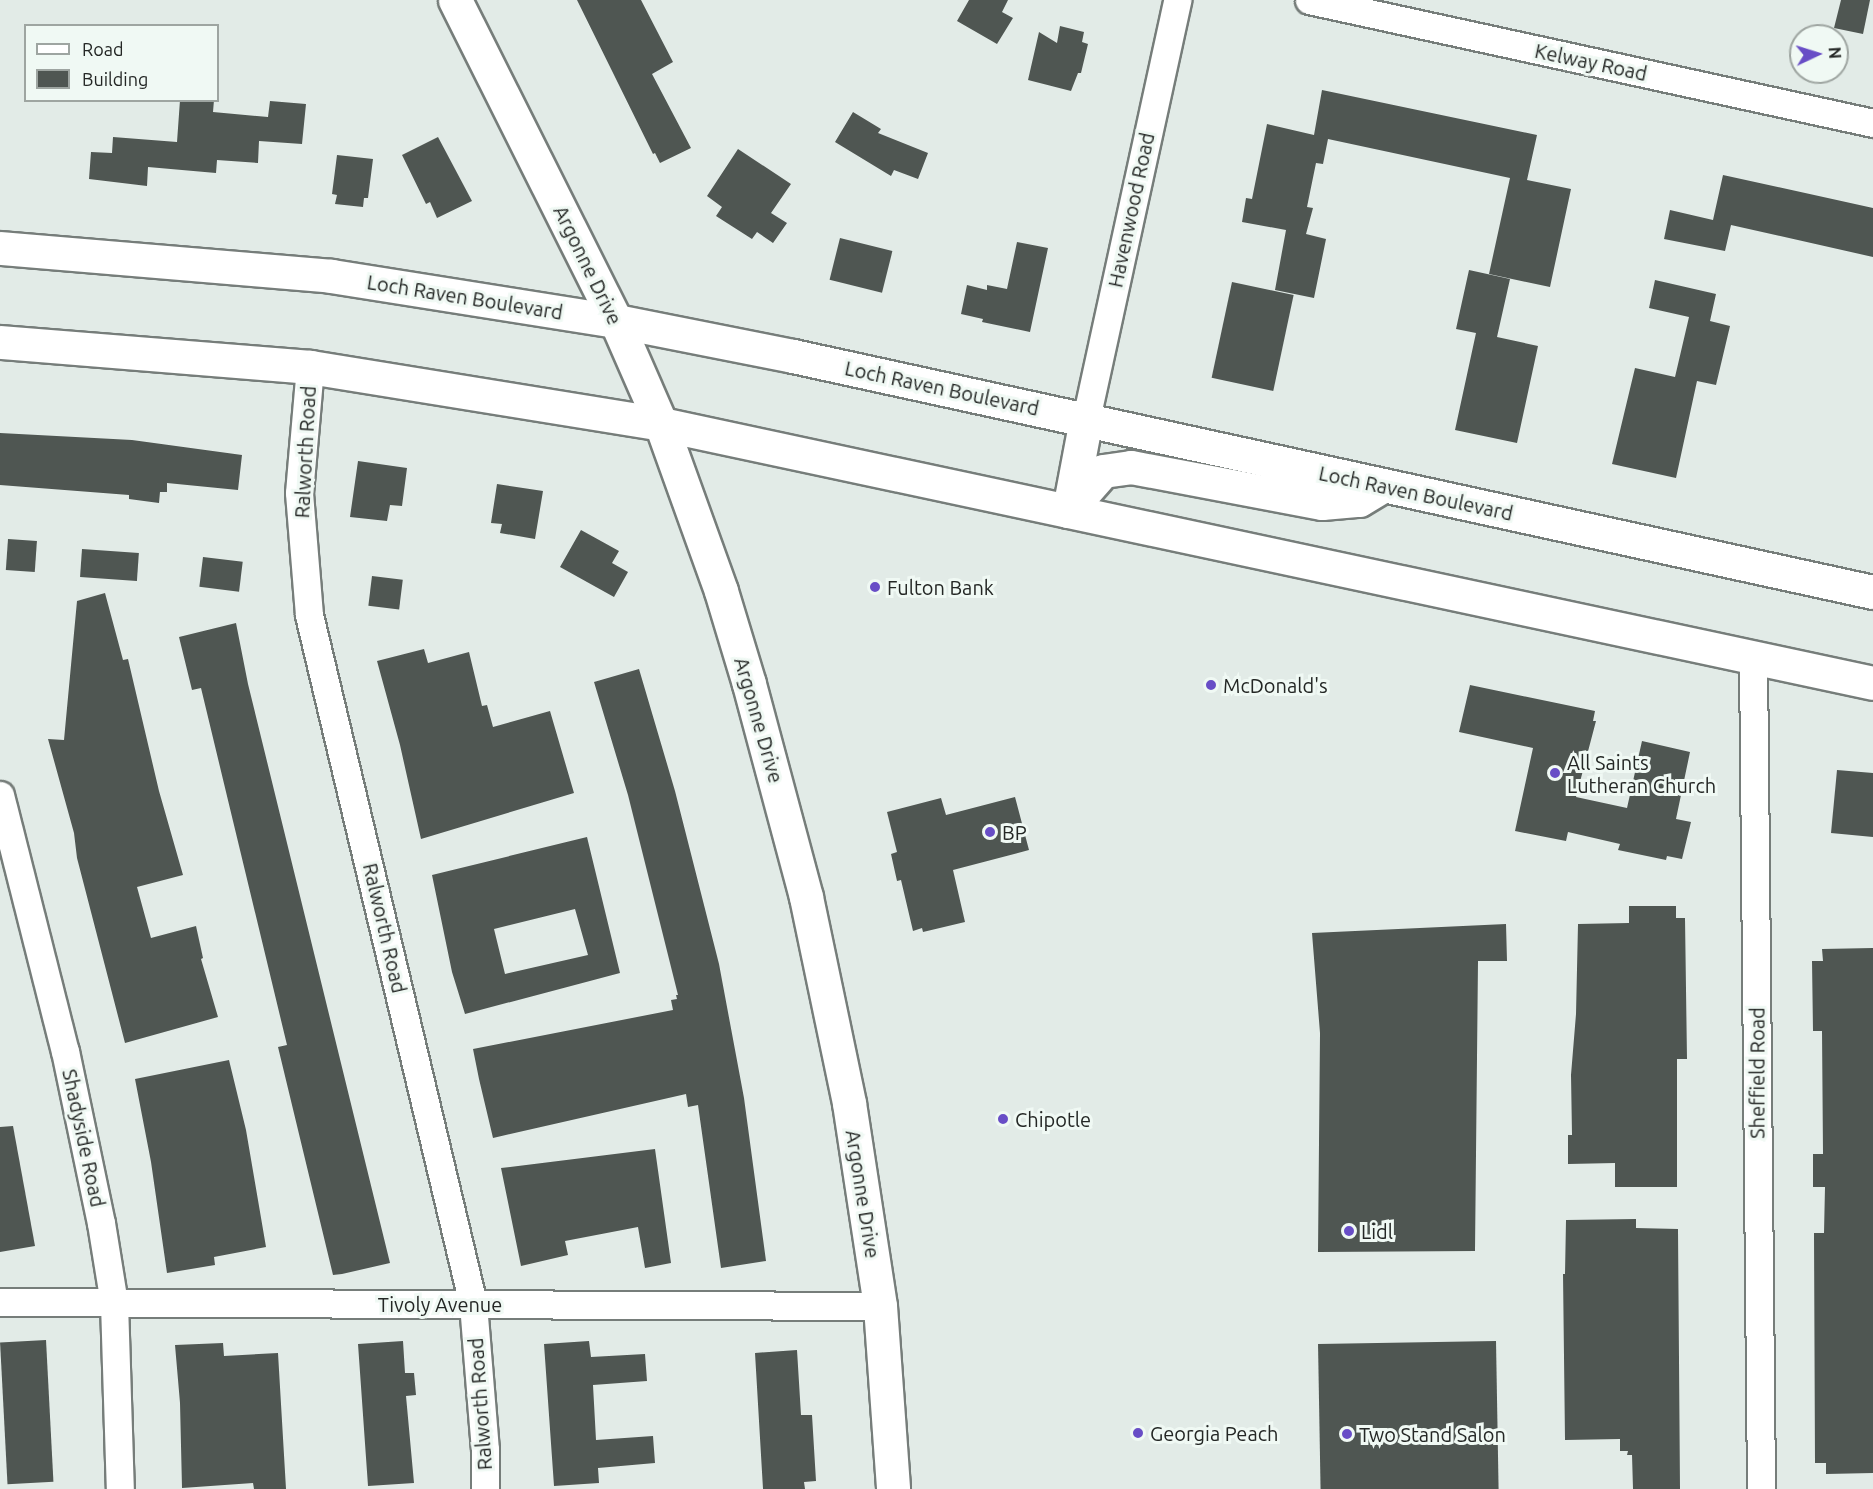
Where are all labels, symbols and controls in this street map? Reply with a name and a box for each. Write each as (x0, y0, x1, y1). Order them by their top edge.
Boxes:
legend (24, 24, 219, 102)
north arrow (1789, 24, 1849, 84)
street label: Kelway Road (1533, 38, 1649, 86)
text: Road (82, 39, 124, 59)
text: N (1826, 46, 1844, 59)
text: Building (82, 69, 148, 89)
street label: Havenwood Road (1103, 130, 1159, 290)
street label: Argonne Drive (549, 202, 627, 328)
street label: Loch Raven Boulevard (365, 270, 565, 324)
street label: Loch Raven Boulevard (843, 356, 1041, 420)
street label: Ralworth Road (290, 385, 320, 519)
street label: Loch Raven Boulevard (1317, 461, 1515, 525)
place label: Fulton Bank (887, 575, 994, 599)
marker: Fulton Bank (868, 580, 882, 594)
street label: Argonne Drive (730, 654, 788, 786)
place label: McDonald's (1223, 673, 1328, 697)
marker: McDonald's (1204, 678, 1218, 692)
place label: All Saints Lutheran Church (1567, 750, 1716, 797)
marker: All Saints Lutheran Church (1548, 766, 1562, 780)
place label: BP (1002, 820, 1027, 844)
marker: BP (983, 825, 997, 839)
street label: Ralworth Road (358, 861, 412, 995)
street label: Sheffield Road (1745, 1007, 1769, 1139)
street label: Shadyside Road (58, 1067, 110, 1209)
place label: Chipotle (1015, 1107, 1091, 1131)
marker: Chipotle (996, 1112, 1010, 1126)
street label: Argonne Drive (841, 1128, 885, 1260)
place label: Lidl (1361, 1219, 1393, 1243)
marker: Lidl (1342, 1224, 1356, 1238)
street label: Tivoly Avenue (378, 1292, 502, 1316)
street label: Ralworth Road (463, 1337, 497, 1471)
place label: Georgia Peach (1150, 1421, 1278, 1445)
place label: Two Stand Salon (1359, 1422, 1506, 1446)
marker: Georgia Peach (1131, 1426, 1145, 1440)
marker: Two Stand Salon (1340, 1427, 1354, 1441)

